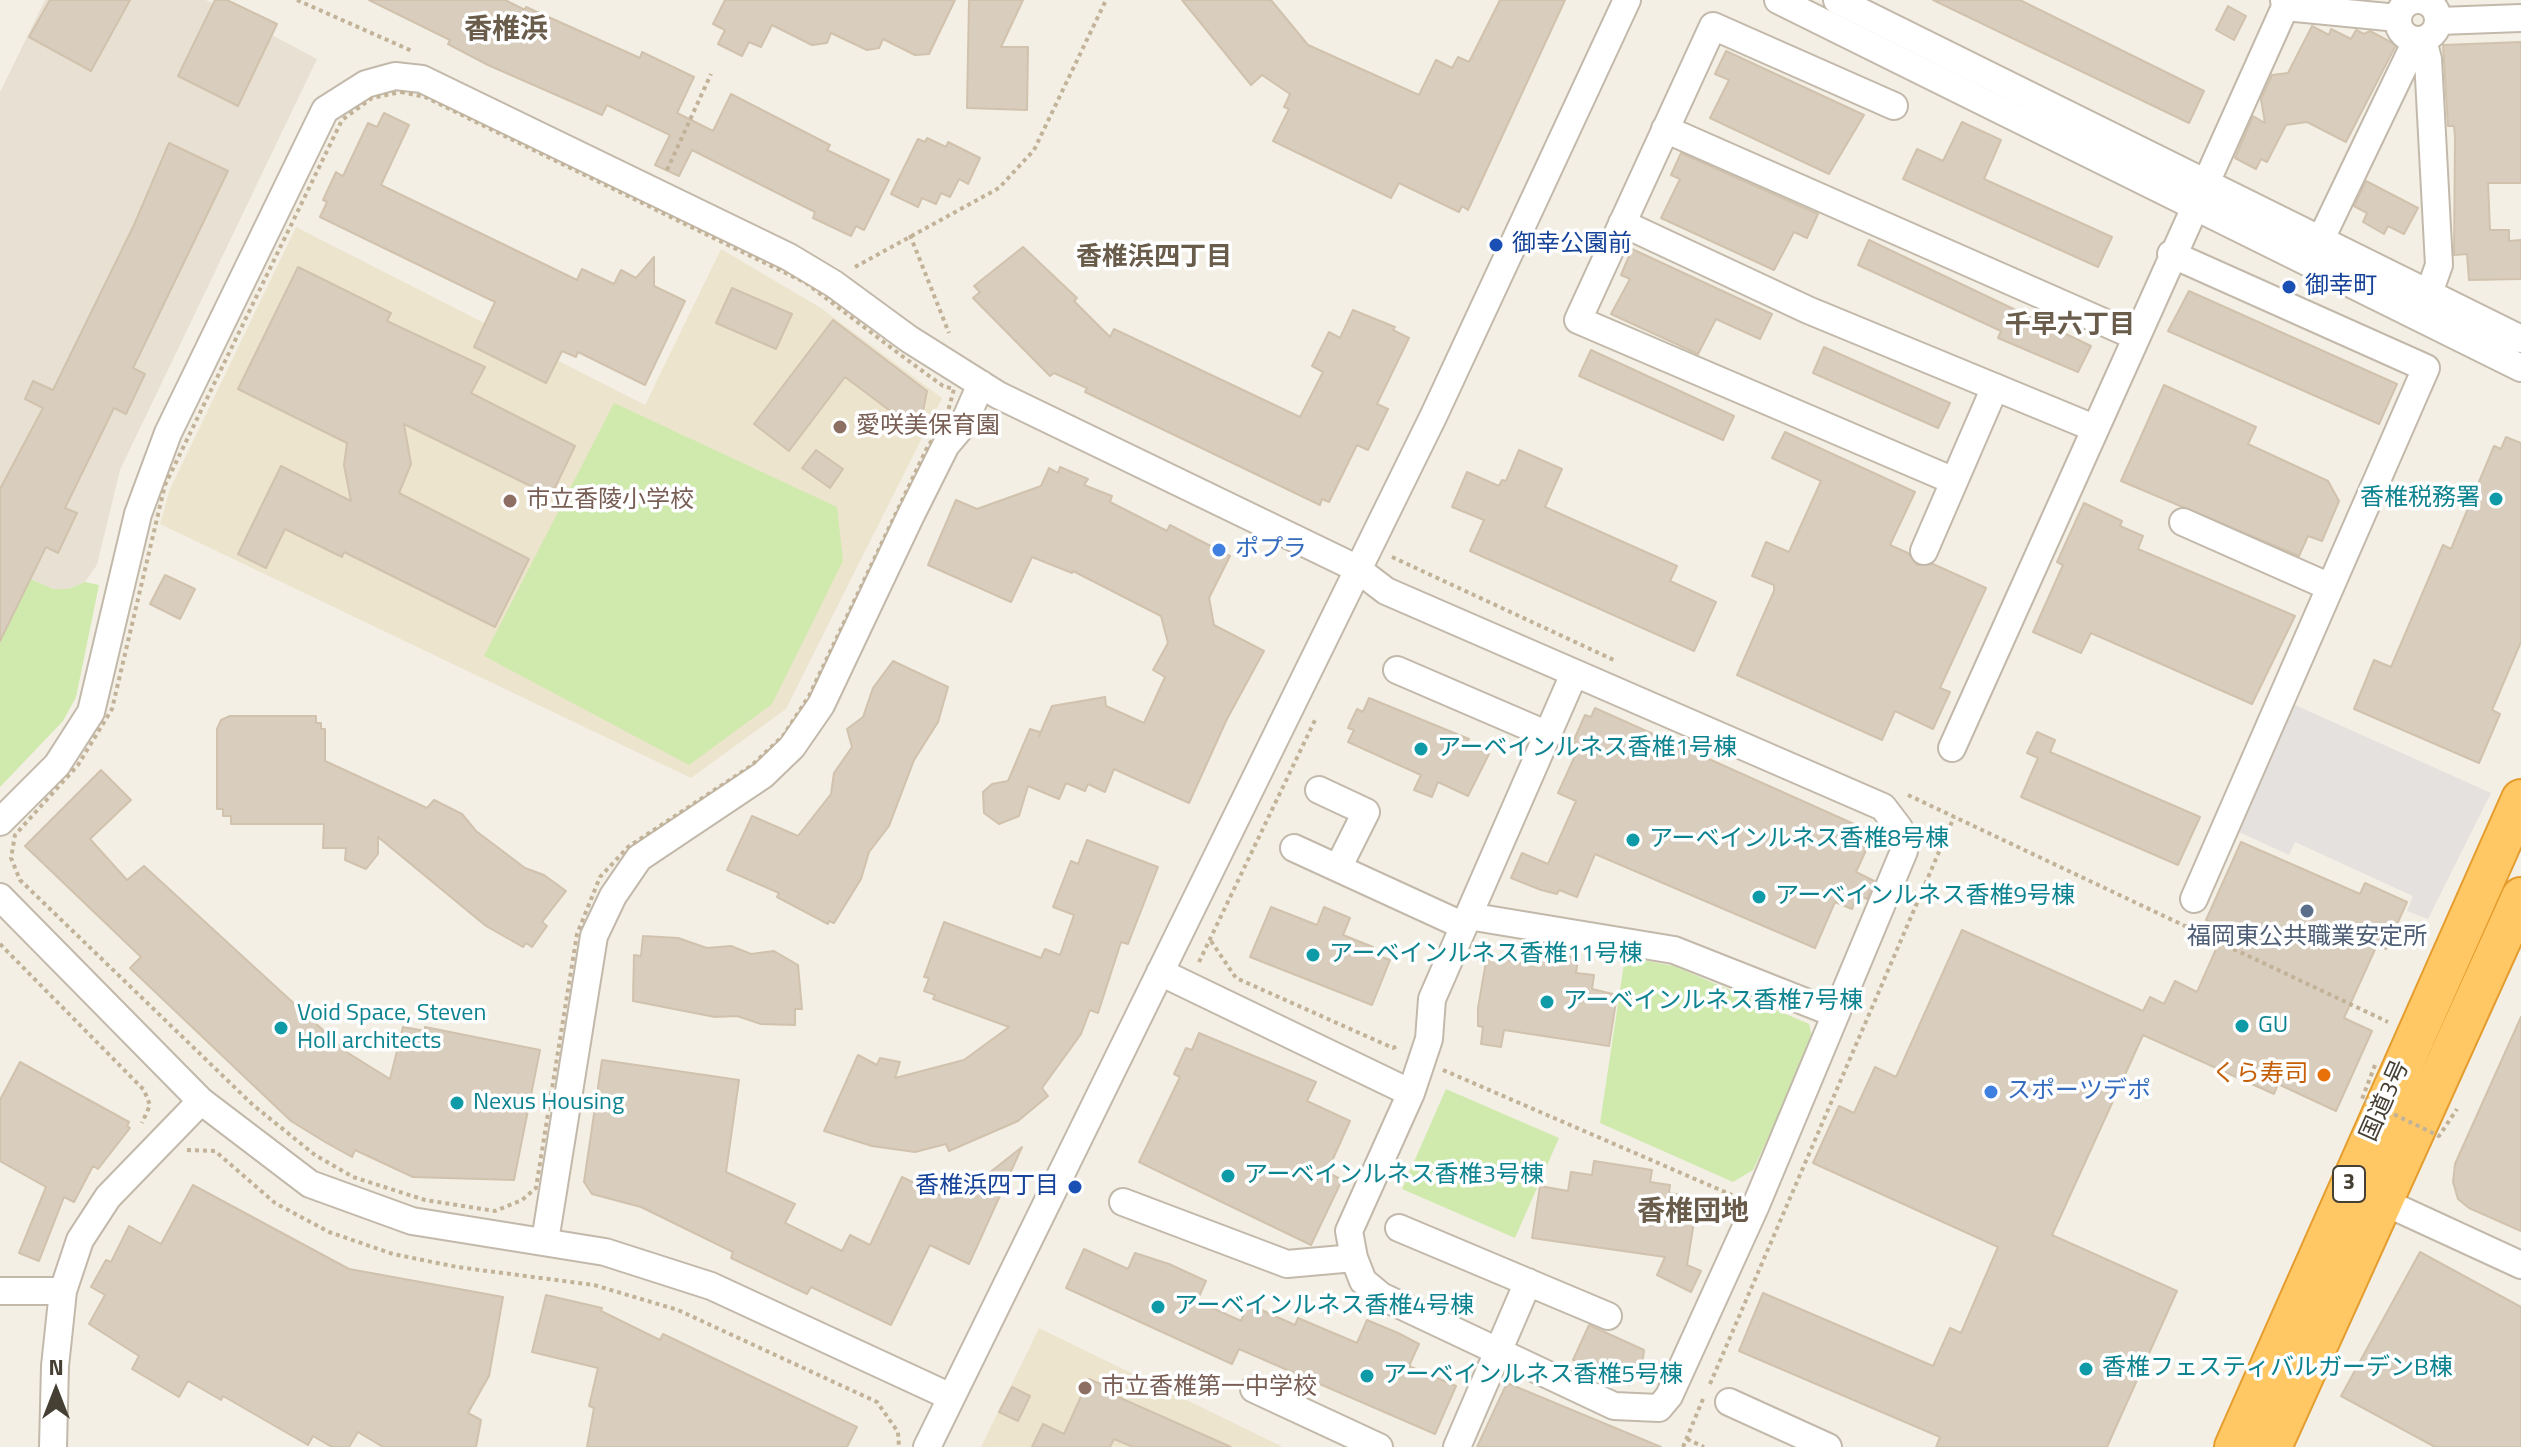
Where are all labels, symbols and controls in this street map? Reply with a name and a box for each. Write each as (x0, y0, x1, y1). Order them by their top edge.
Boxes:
district label: 香椎浜 (464, 14, 548, 48)
place label: 御幸公園前 (1512, 231, 1632, 259)
marker: 御幸公園前 (1487, 236, 1505, 254)
district label: 香椎浜四丁目 (1076, 243, 1232, 275)
place label: 御幸町 (2305, 273, 2377, 301)
marker: 御幸町 (2280, 278, 2298, 296)
district label: 千早六丁目 (2005, 311, 2135, 343)
place label: 愛咲美保育園 (856, 413, 1000, 441)
marker: 愛咲美保育園 (831, 418, 849, 436)
place label: 香椎税務署 (2360, 485, 2480, 513)
place label: 市立香陵小学校 (526, 487, 694, 515)
marker: 香椎税務署 (2487, 490, 2505, 508)
marker: 市立香陵小学校 (501, 492, 519, 510)
place label: ポプラ (1235, 536, 1307, 564)
marker: ポプラ (1210, 541, 1228, 559)
place label: アーベインルネス香椎1号棟 (1437, 735, 1737, 763)
marker: アーベインルネス香椎1号棟 (1412, 740, 1430, 758)
place label: アーベインルネス香椎8号棟 (1649, 826, 1949, 854)
marker: アーベインルネス香椎8号棟 (1624, 831, 1642, 849)
place label: アーベインルネス香椎9号棟 (1775, 883, 2075, 911)
marker: アーベインルネス香椎9号棟 (1750, 888, 1768, 906)
marker: 福岡東公共職業安定所 (2298, 902, 2316, 920)
place label: 福岡東公共職業安定所 (2187, 924, 2427, 952)
place label: アーベインルネス香椎11号棟 (1329, 941, 1642, 969)
marker: アーベインルネス香椎11号棟 (1304, 946, 1322, 964)
place label: アーベインルネス香椎7号棟 (1563, 988, 1863, 1016)
marker: アーベインルネス香椎7号棟 (1538, 993, 1556, 1011)
place label: Void Space, Steven Holl architects (297, 1000, 486, 1056)
place label: GU (2258, 1012, 2288, 1040)
marker: GU (2233, 1017, 2251, 1035)
marker: Void Space, Steven Holl architects (272, 1019, 290, 1037)
street label: 国道3号 (2355, 1056, 2417, 1146)
place label: くら寿司 (2212, 1061, 2308, 1089)
marker: くら寿司 (2315, 1066, 2333, 1084)
place label: スポーツデポ (2007, 1078, 2151, 1106)
marker: スポーツデポ (1982, 1083, 2000, 1101)
place label: Nexus Housing (473, 1089, 624, 1117)
marker: Nexus Housing (448, 1094, 466, 1112)
place label: アーベインルネス香椎3号棟 (1244, 1162, 1544, 1190)
road number: 3 (2333, 1166, 2365, 1202)
marker: アーベインルネス香椎3号棟 (1219, 1167, 1237, 1185)
place label: 香椎浜四丁目 (915, 1173, 1059, 1201)
marker: 香椎浜四丁目 (1066, 1178, 1084, 1196)
district label: 香椎団地 (1637, 1196, 1749, 1230)
place label: アーベインルネス香椎4号棟 (1174, 1293, 1474, 1321)
marker: アーベインルネス香椎4号棟 (1149, 1298, 1167, 1316)
text: N (48, 1350, 64, 1384)
north arrow (16, 1351, 96, 1431)
place label: 香椎フェスティバルガーデンB棟 (2102, 1355, 2453, 1383)
marker: 香椎フェスティバルガーデンB棟 (2077, 1360, 2095, 1378)
place label: アーベインルネス香椎5号棟 (1383, 1362, 1683, 1390)
marker: アーベインルネス香椎5号棟 (1358, 1367, 1376, 1385)
place label: 市立香椎第一中学校 (1101, 1374, 1317, 1402)
marker: 市立香椎第一中学校 (1076, 1379, 1094, 1397)

